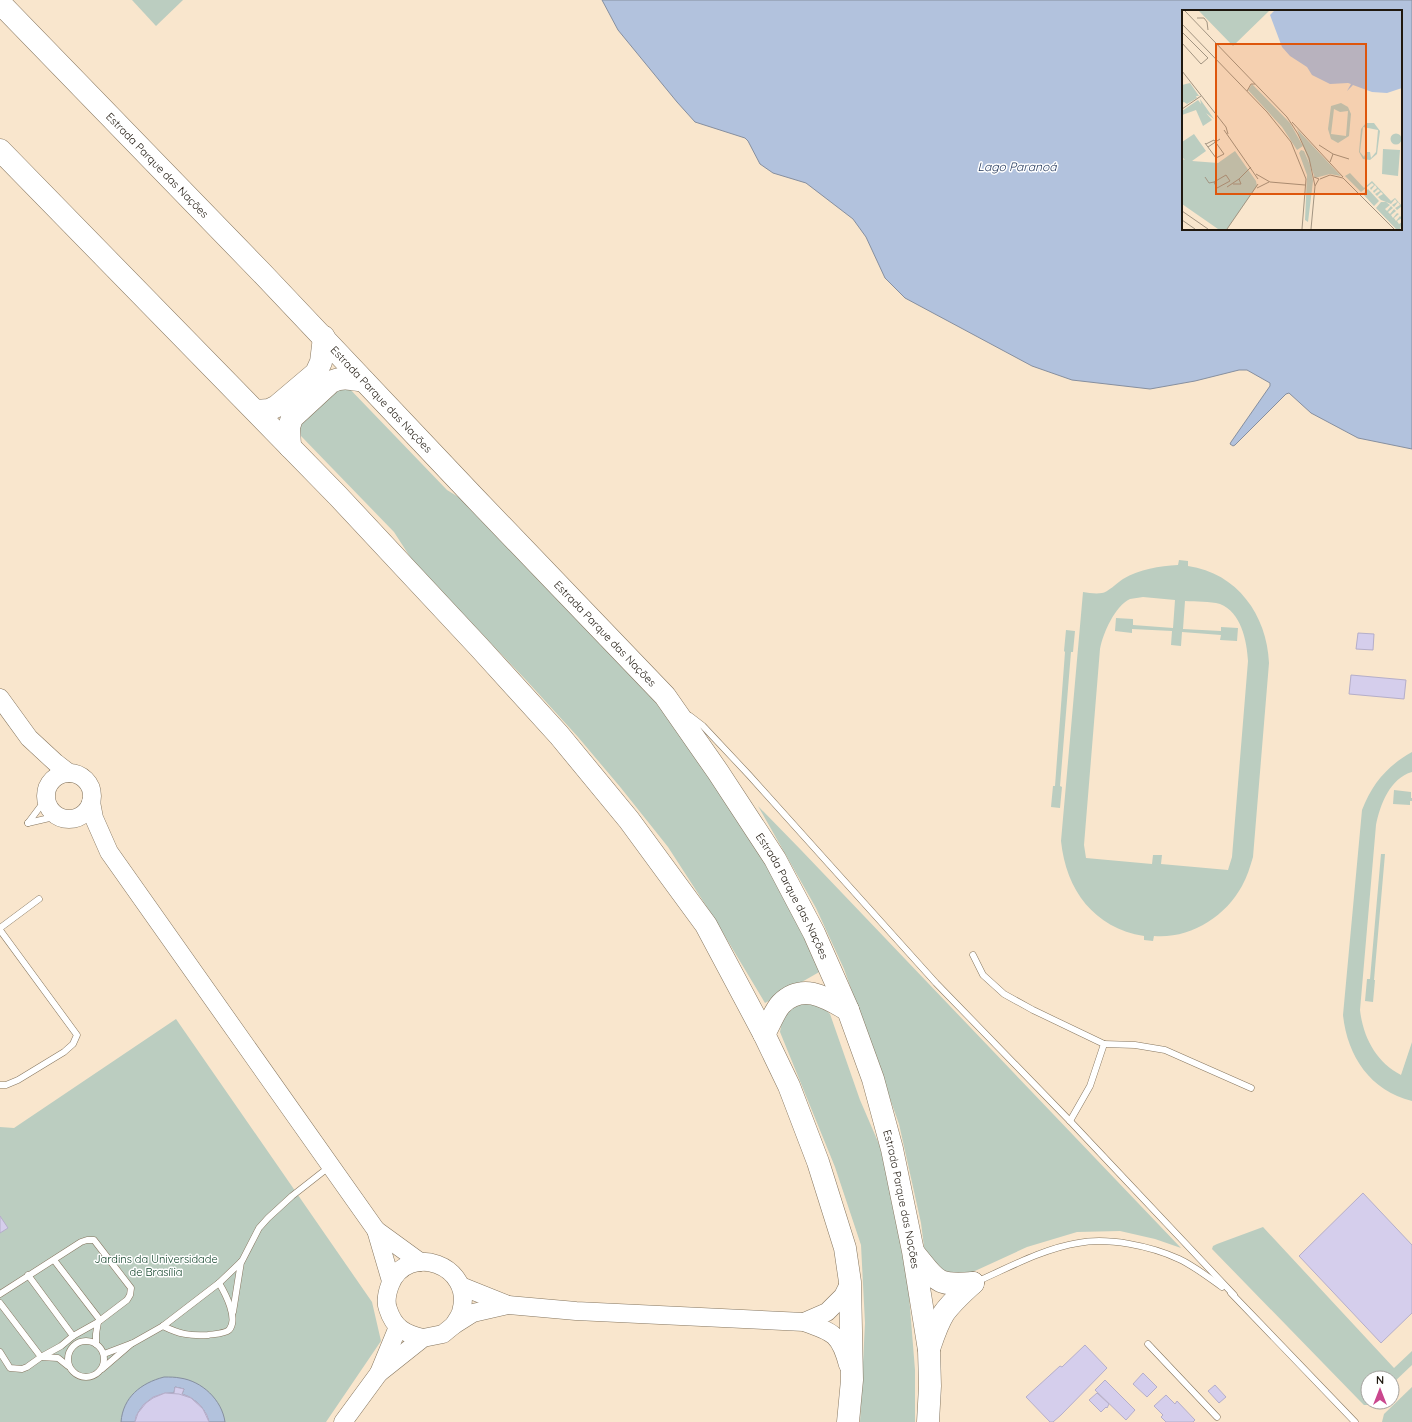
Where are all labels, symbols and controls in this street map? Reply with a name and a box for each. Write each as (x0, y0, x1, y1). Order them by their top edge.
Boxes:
inset map (1182, 10, 1402, 230)
street label: Estrada Parque das Nações (103, 110, 212, 221)
water label: Lago Paranoá (978, 159, 1057, 174)
street label: Estrada Parque das Nações (328, 343, 435, 455)
street label: Estrada Parque das Nações (551, 578, 659, 690)
street label: Estrada Parque das Nações (753, 830, 832, 961)
street label: Estrada Parque das Nações (880, 1128, 923, 1270)
park label: Jardins da Universidade de Brasília (94, 1252, 218, 1279)
north arrow (1360, 1370, 1400, 1410)
text: N (1376, 1373, 1384, 1387)

